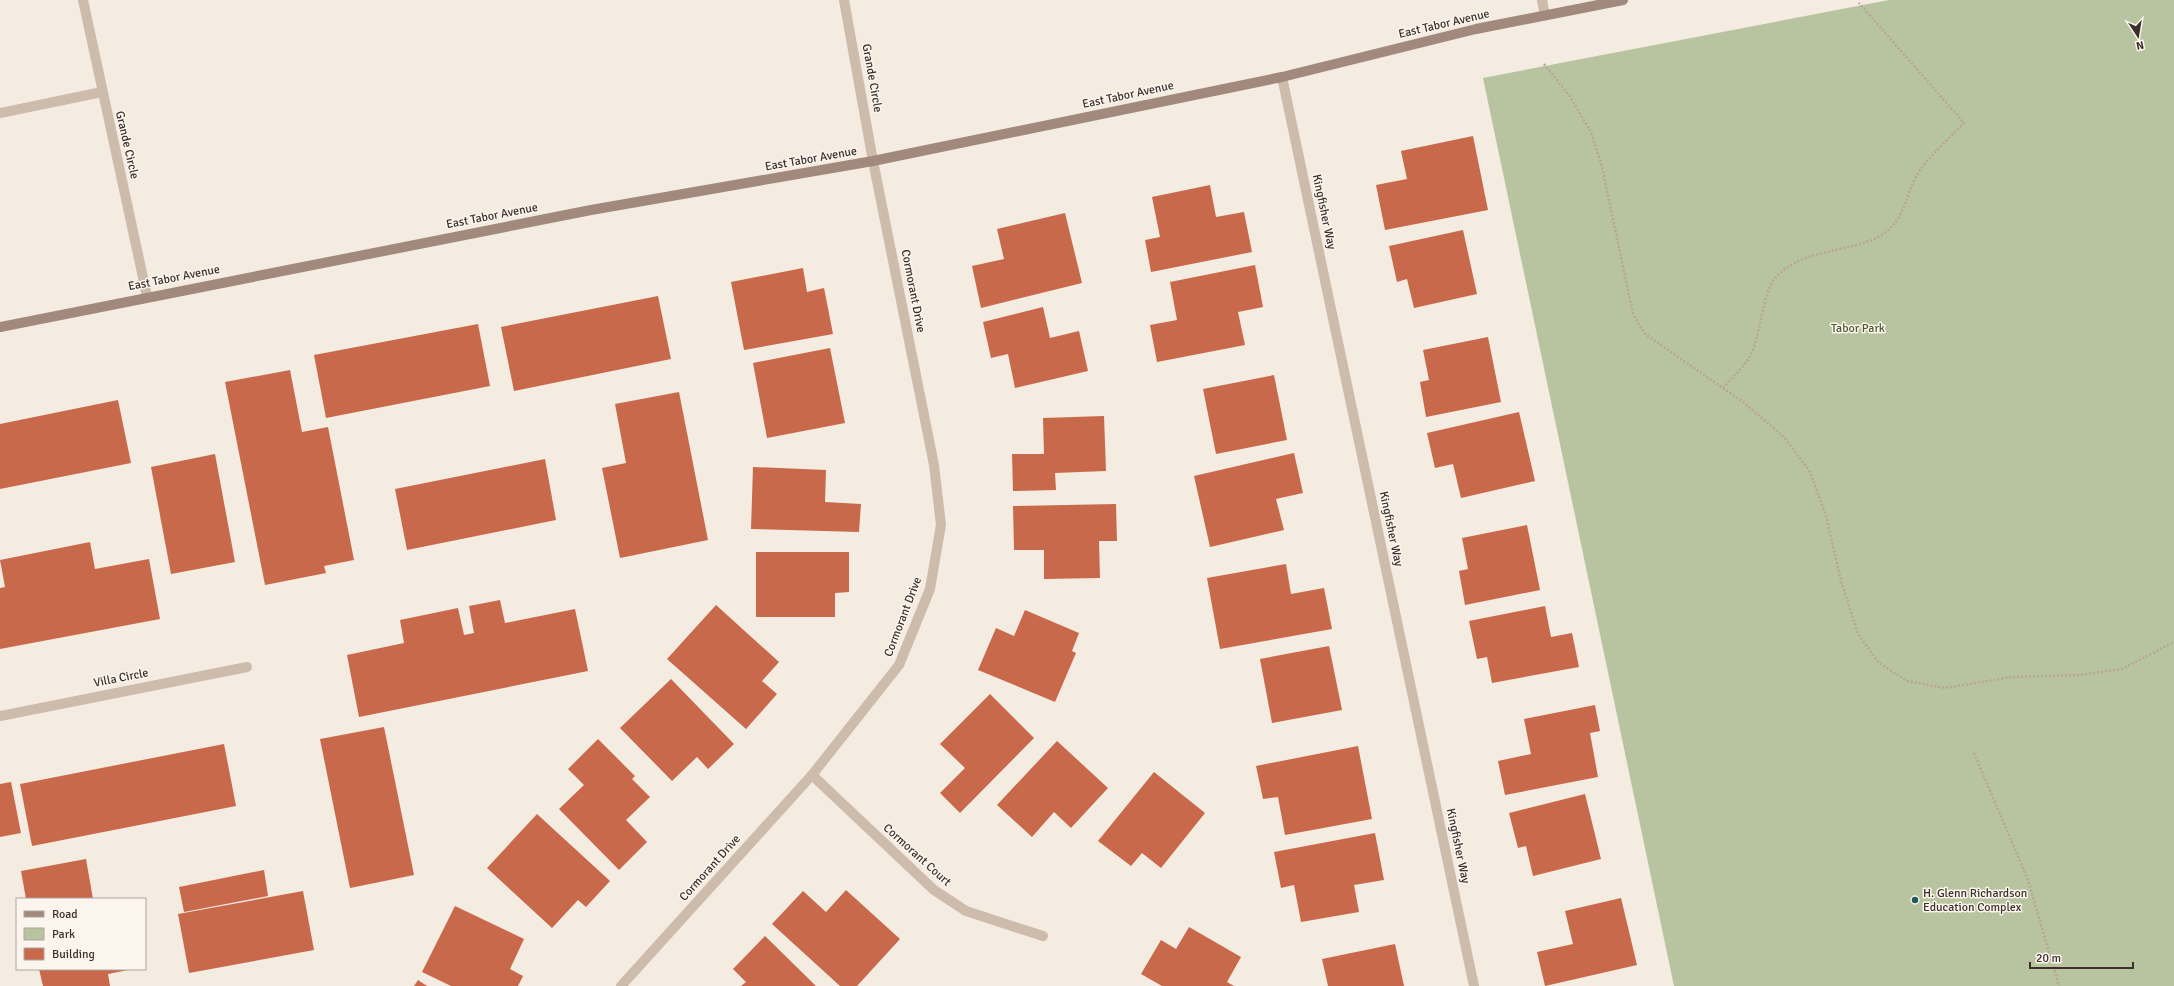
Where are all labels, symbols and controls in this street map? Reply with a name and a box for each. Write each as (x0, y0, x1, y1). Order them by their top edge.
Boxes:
street label: East Tabor Avenue (1397, 6, 1491, 42)
north arrow (2118, 16, 2158, 56)
text: N (2135, 38, 2145, 52)
street label: Grande Circle (859, 43, 885, 113)
street label: East Tabor Avenue (1081, 78, 1175, 112)
street label: Grande Circle (112, 109, 142, 181)
street label: East Tabor Avenue (764, 144, 858, 174)
street label: Kingfisher Way (1309, 173, 1339, 251)
street label: East Tabor Avenue (445, 200, 539, 232)
street label: Cormorant Drive (898, 248, 928, 334)
street label: East Tabor Avenue (127, 262, 221, 294)
park label: Tabor Park (1831, 321, 1885, 336)
street label: Kingfisher Way (1376, 490, 1406, 568)
street label: Cormorant Drive (881, 575, 925, 659)
street label: Villa Circle (92, 665, 150, 691)
street label: Kingfisher Way (1443, 807, 1473, 885)
street label: Cormorant Court (880, 821, 954, 889)
street label: Cormorant Drive (676, 832, 744, 904)
place label: H. Glenn Richardson Education Complex (1923, 886, 2027, 915)
marker: H. Glenn Richardson Education Complex (1910, 895, 1920, 905)
legend (16, 898, 146, 970)
text: Road (52, 907, 78, 922)
text: Park (52, 927, 75, 942)
scale bar (2030, 944, 2133, 970)
text: Building (52, 947, 95, 962)
text: 20 m (2036, 951, 2061, 966)

